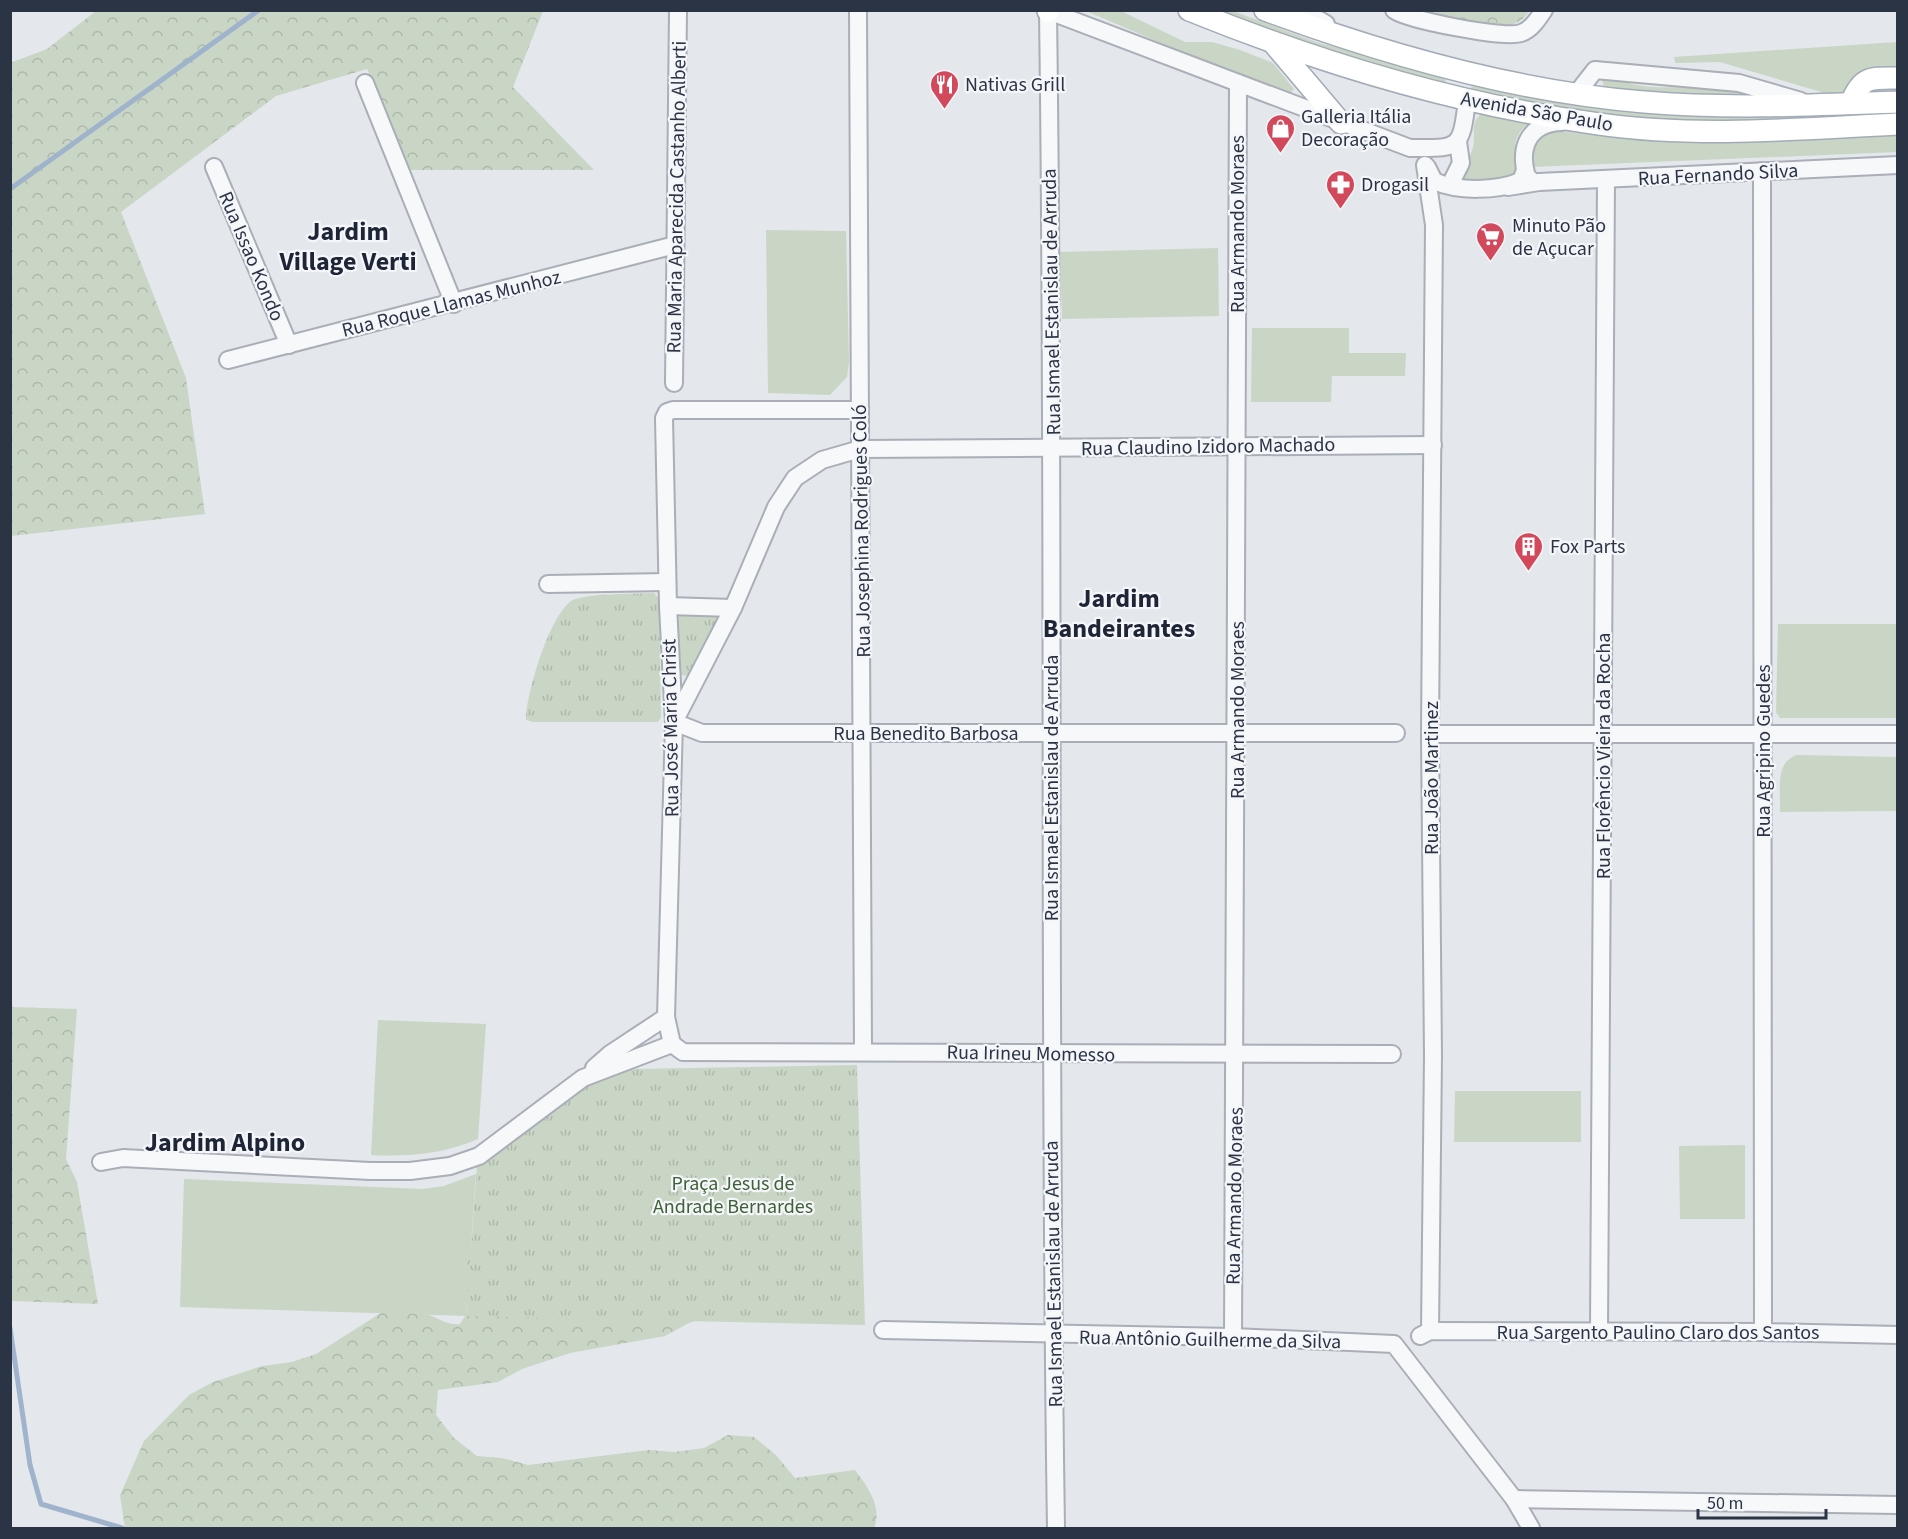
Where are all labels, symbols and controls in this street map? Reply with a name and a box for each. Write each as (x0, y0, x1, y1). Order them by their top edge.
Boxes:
street label: Rua Maria Aparecida Castanho Alberti (660, 40, 694, 354)
restaurant icon: Nativas Grill (928, 68, 960, 110)
place label: Nativas Grill (965, 71, 1065, 99)
street label: Avenida São Paulo (1459, 85, 1615, 139)
place label: Galleria Itália Decoração (1301, 103, 1411, 154)
shop icon: Galleria Itália Decoração (1264, 112, 1296, 154)
street label: Rua Armando Moraes (1224, 135, 1252, 313)
street label: Rua Fernando Silva (1637, 157, 1799, 193)
street label: Rua Ismael Estanislau de Arruda (1036, 168, 1068, 436)
pharmacy icon: Drogasil (1324, 168, 1356, 210)
place label: Drogasil (1361, 171, 1429, 199)
street label: Rua Issao Kondo (211, 187, 291, 326)
place label: Minuto Pão de Açucar (1512, 212, 1606, 263)
district label: Jardim Village Verti (278, 213, 417, 280)
supermarket icon: Minuto Pão de Açucar (1475, 220, 1507, 262)
street label: Rua Roque Llamas Munhoz (339, 263, 564, 345)
street label: Rua Josephina Rodrigues Coló (846, 404, 878, 658)
street label: Rua Claudino Izidoro Machado (1081, 431, 1335, 463)
building icon: Fox Parts (1513, 530, 1545, 572)
place label: Fox Parts (1550, 533, 1625, 561)
district label: Jardim Bandeirantes (1043, 580, 1195, 647)
street label: Rua Armando Moraes (1224, 621, 1252, 799)
street label: Rua Florêncio Vieira da Rocha (1590, 633, 1618, 879)
street label: Rua José Maria Christ (655, 638, 687, 817)
street label: Rua Ismael Estanislau de Arruda (1038, 655, 1066, 921)
street label: Rua Agripino Guedes (1750, 664, 1778, 838)
street label: Rua João Martinez (1418, 701, 1446, 855)
street label: Rua Benedito Barbosa (833, 720, 1019, 748)
street label: Rua Irineu Momesso (946, 1039, 1116, 1069)
street label: Rua Armando Moraes (1219, 1107, 1251, 1285)
district label: Jardim Alpino (145, 1124, 305, 1161)
street label: Rua Ismael Estanislau de Arruda (1038, 1140, 1070, 1408)
park label: Praça Jesus de Andrade Bernardes (653, 1170, 813, 1221)
street label: Rua Sargento Paulino Claro dos Santos (1497, 1319, 1819, 1347)
street label: Rua Antônio Guilherme da Silva (1078, 1324, 1341, 1356)
scale bar (1698, 1482, 1826, 1520)
text: 50 m (1707, 1491, 1743, 1516)

